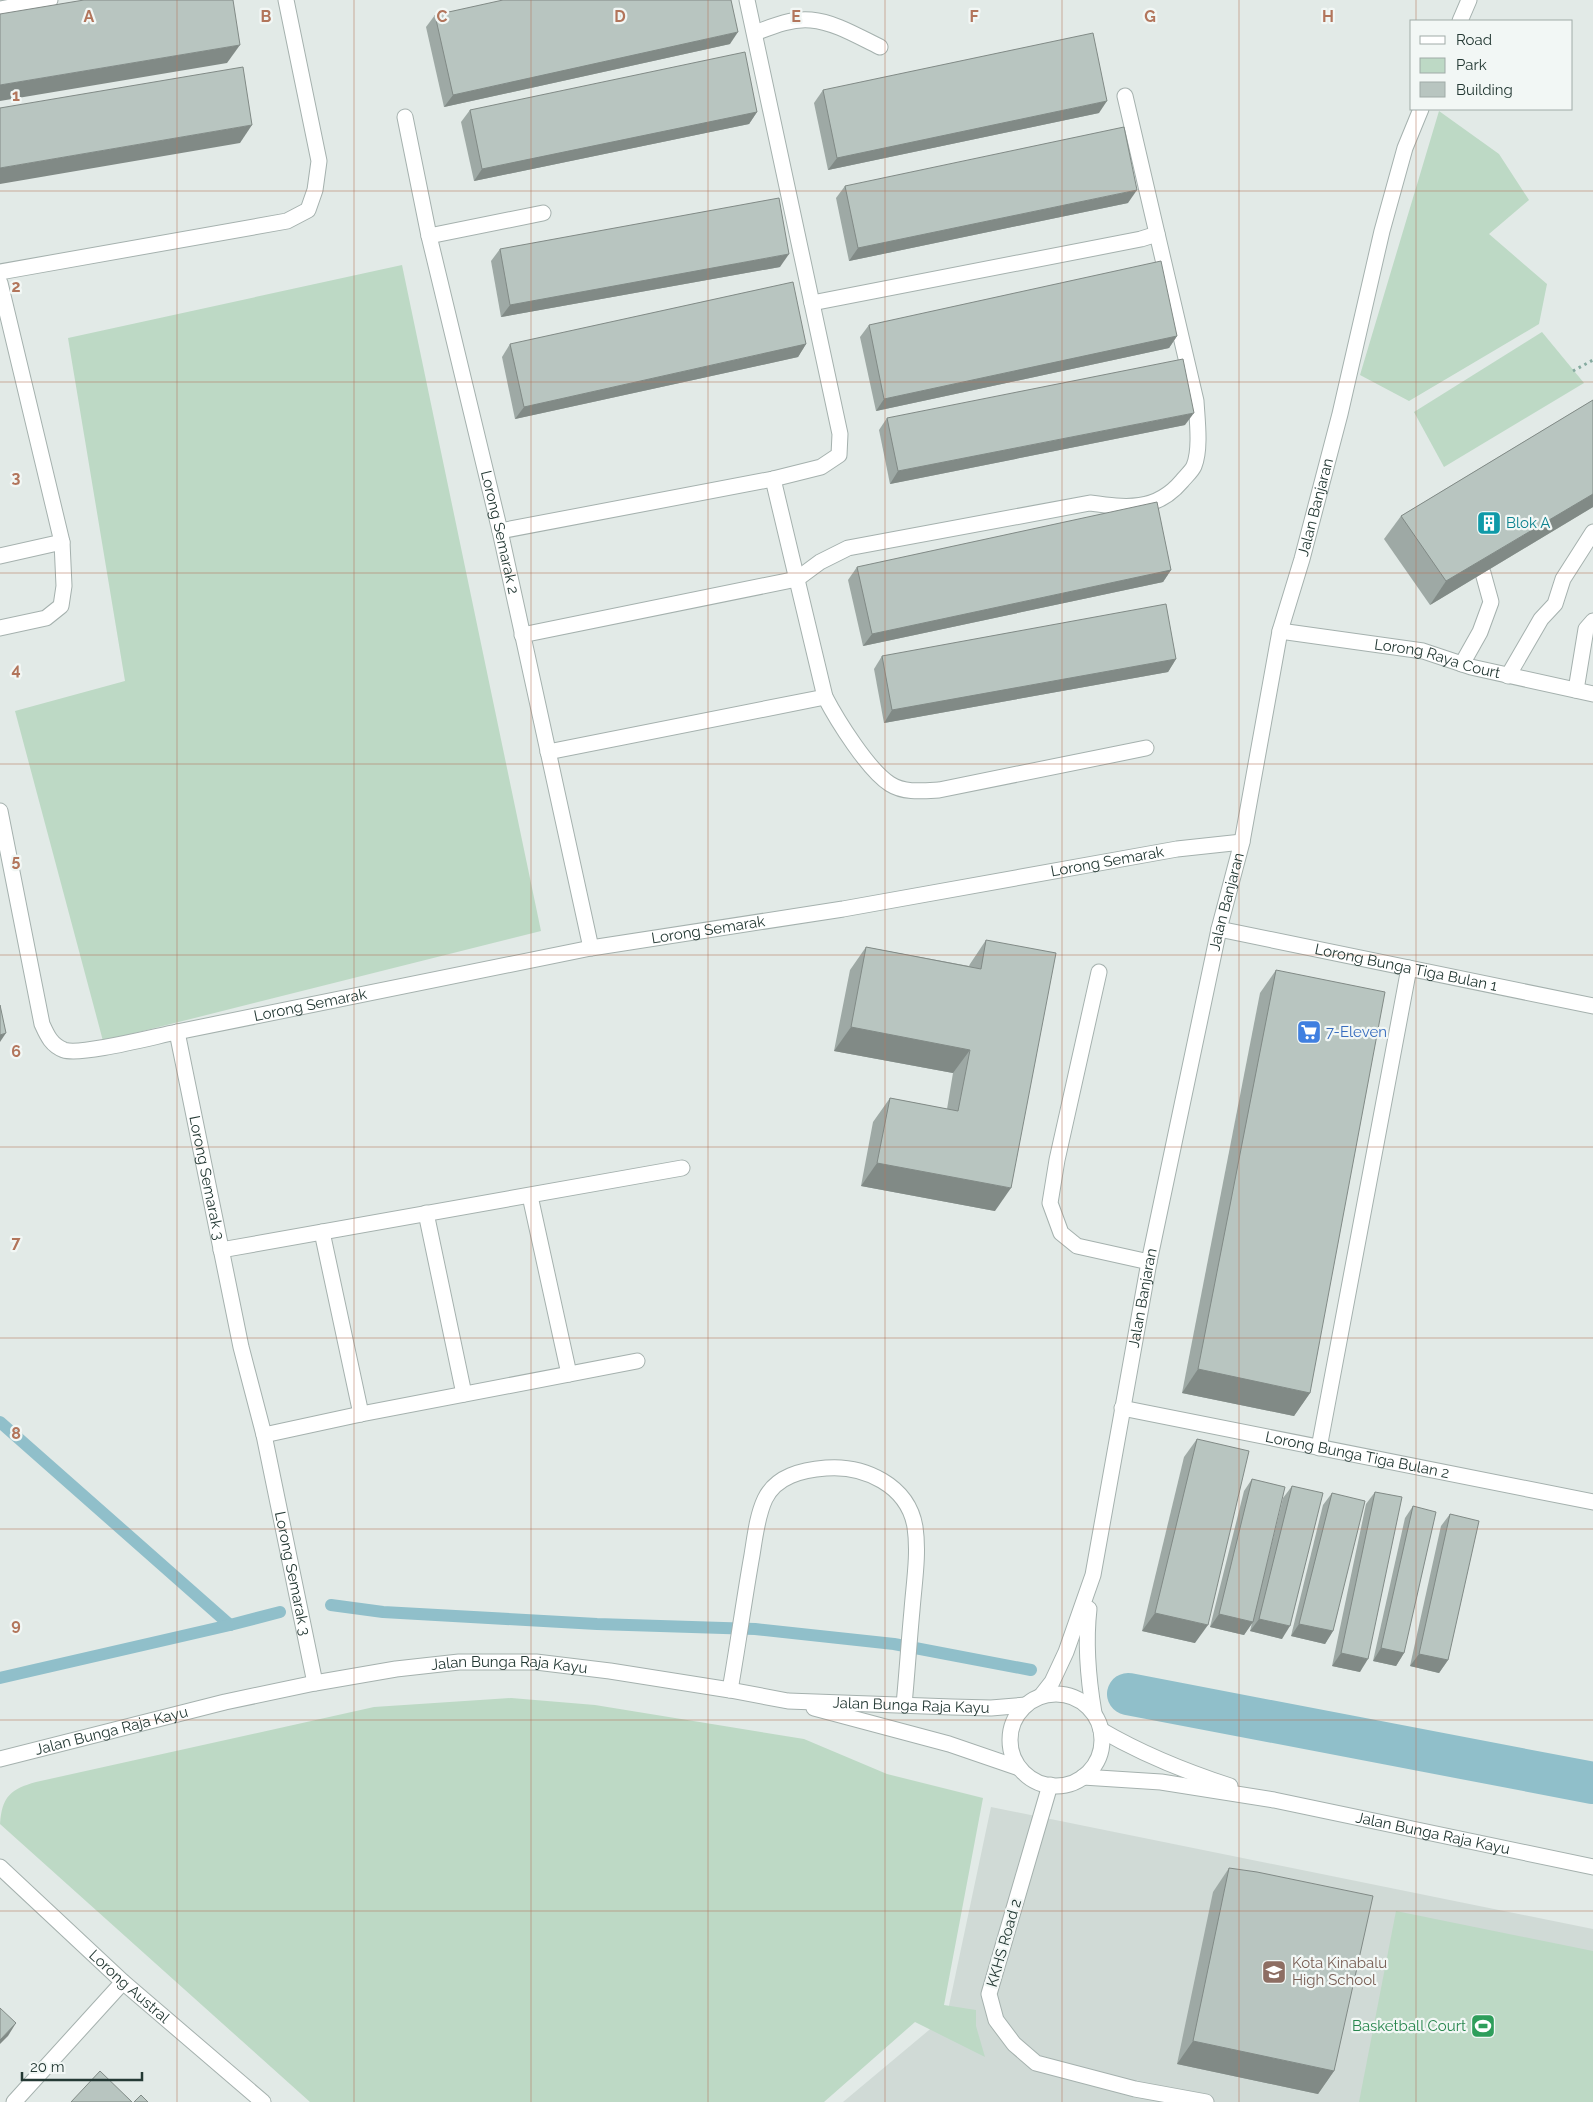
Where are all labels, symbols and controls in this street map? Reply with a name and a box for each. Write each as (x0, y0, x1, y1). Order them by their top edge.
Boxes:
text: A (84, 7, 95, 26)
text: B (261, 7, 272, 26)
text: C (437, 7, 448, 26)
text: D (614, 7, 626, 26)
text: E (791, 7, 801, 26)
text: F (969, 7, 979, 26)
text: G (1144, 7, 1156, 26)
text: H (1322, 7, 1334, 26)
legend (1410, 20, 1573, 110)
text: Road (1456, 31, 1492, 49)
text: Park (1456, 56, 1487, 74)
text: Building (1456, 81, 1513, 99)
text: 1 (12, 86, 20, 105)
text: 2 (11, 277, 21, 296)
street label: Jalan Banjaran (1294, 456, 1337, 558)
text: 3 (12, 468, 21, 487)
street label: Lorong Semarak 2 (477, 469, 523, 596)
building icon: Blok A (1476, 510, 1502, 536)
place label: Blok A (1506, 514, 1550, 532)
street label: Lorong Raya Court (1373, 635, 1502, 682)
text: 4 (11, 660, 21, 679)
street label: Lorong Semarak (1049, 843, 1165, 881)
text: 5 (12, 851, 21, 870)
street label: Jalan Banjaran (1206, 851, 1248, 953)
street label: Lorong Semarak (650, 912, 766, 948)
street label: Lorong Bunga Tiga Bulan 1 (1313, 940, 1499, 995)
street label: Lorong Semarak (252, 985, 368, 1025)
supermarket icon: 7-Eleven (1296, 1019, 1322, 1045)
place label: 7-Eleven (1326, 1023, 1387, 1041)
text: 6 (11, 1042, 21, 1061)
street label: Lorong Semarak 3 (185, 1114, 228, 1242)
text: 7 (12, 1233, 21, 1252)
street label: Jalan Banjaran (1125, 1247, 1161, 1349)
text: 8 (11, 1424, 21, 1443)
street label: Lorong Bunga Tiga Bulan 2 (1264, 1428, 1451, 1482)
street label: Lorong Semarak 3 (271, 1510, 314, 1637)
text: 9 (11, 1615, 21, 1634)
street label: Jalan Bunga Raja Kayu (430, 1653, 589, 1677)
street label: Jalan Bunga Raja Kayu (832, 1694, 990, 1717)
street label: Jalan Bunga Raja Kayu (33, 1703, 190, 1759)
street label: Jalan Bunga Raja Kayu (1354, 1808, 1512, 1858)
street label: KKHS Road 2 (983, 1897, 1025, 1989)
street label: Lorong Austral (85, 1946, 174, 2027)
place label: Kota Kinabalu High School (1292, 1954, 1387, 1989)
school or university icon: Kota Kinabalu High School (1261, 1959, 1287, 1985)
sports icon: Basketball Court (1470, 2013, 1496, 2039)
place label: Basketball Court (1352, 2017, 1466, 2035)
scale bar (22, 2050, 142, 2082)
text: 20 m (30, 2058, 65, 2076)

